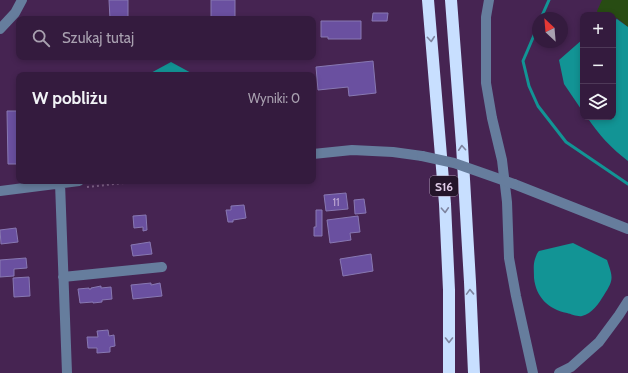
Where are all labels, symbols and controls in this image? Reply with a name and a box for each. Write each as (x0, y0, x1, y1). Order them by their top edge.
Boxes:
north arrow (532, 12, 568, 48)
map controls (580, 12, 616, 120)
button: + (580, 12, 616, 48)
search box (16, 16, 316, 60)
icon: search (30, 27, 52, 49)
text: Szukaj tutaj (62, 29, 134, 47)
one-way arrow (427, 36, 436, 42)
button: − (580, 48, 616, 84)
button: layers (580, 84, 616, 120)
text: W pobliżu (32, 88, 107, 108)
text: Wyniki: 0 (248, 90, 300, 106)
one-way arrow (458, 145, 466, 151)
road number: S16 (430, 176, 458, 196)
house number: 11 (332, 195, 340, 209)
one-way arrow (441, 207, 450, 213)
one-way arrow (466, 289, 475, 295)
one-way arrow (445, 337, 453, 343)

